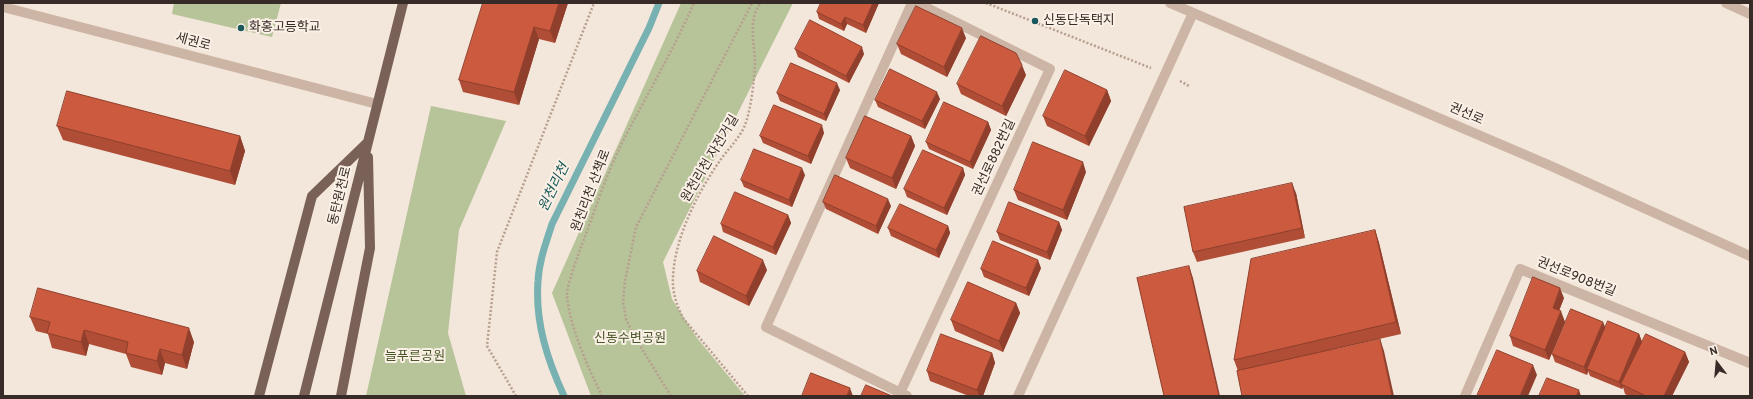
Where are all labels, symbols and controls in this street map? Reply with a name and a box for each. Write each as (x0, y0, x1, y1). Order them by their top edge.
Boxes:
place label: 신동단독택지 (1043, 13, 1115, 29)
marker: 신동단독택지 (1030, 16, 1040, 26)
place label: 화홍고등학교 (249, 20, 321, 36)
marker: 화홍고등학교 (236, 23, 246, 33)
street label: 세권로 (174, 31, 212, 55)
street label: 권선로 (1446, 101, 1486, 129)
street label: 원천리천 자전거길 (679, 113, 743, 205)
street label: 권선로882번길 (970, 117, 1020, 199)
street label: 원천리천 산책로 (569, 148, 615, 234)
water label: 원천리천 (536, 161, 574, 215)
street label: 동탄원천로 (326, 165, 356, 227)
street label: 권선로908번길 (1534, 255, 1618, 301)
park label: 신동수변공원 (594, 331, 666, 347)
north arrow (1697, 343, 1737, 383)
text: N (1708, 344, 1719, 359)
park label: 늘푸른공원 (385, 349, 445, 365)

